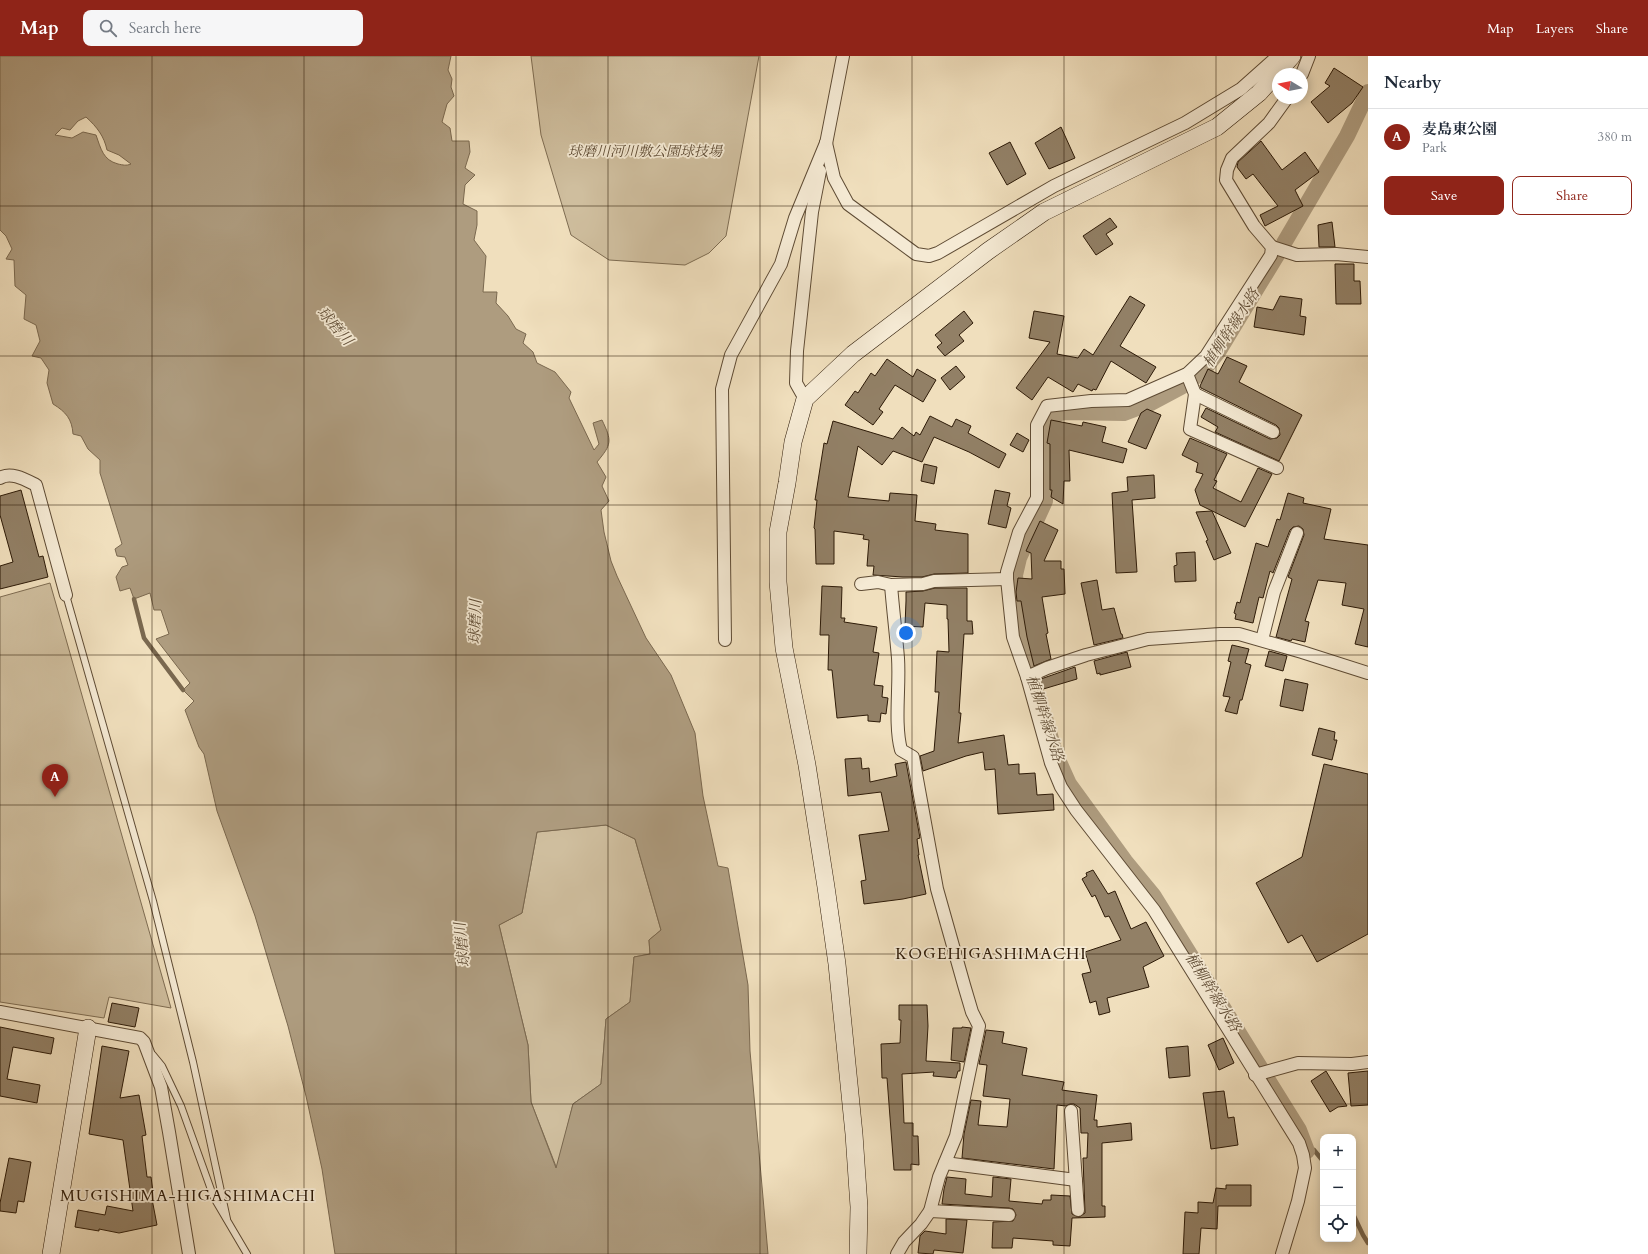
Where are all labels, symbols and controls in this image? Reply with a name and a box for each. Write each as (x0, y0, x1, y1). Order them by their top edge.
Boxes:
search box (83, 10, 363, 46)
text: Map (20, 15, 59, 41)
icon: search (97, 17, 119, 39)
text: Search here (129, 18, 201, 38)
text: Map (1487, 19, 1514, 38)
text: Layers (1536, 19, 1574, 38)
text: Share (1596, 19, 1628, 38)
north arrow (1272, 68, 1308, 104)
text: Nearby (1384, 71, 1441, 94)
text: 麦島東公園 (1422, 119, 1497, 139)
text: A (1392, 128, 1402, 146)
text: 380 m (1598, 128, 1632, 146)
text: Park (1422, 139, 1447, 157)
park label: 球磨川河川敷公園球技場 (568, 142, 724, 161)
button: Save (1384, 176, 1504, 215)
button: Share (1512, 176, 1632, 215)
water label: 植柳幹線水路 (1198, 284, 1264, 371)
water label: 球磨川 (313, 302, 359, 351)
water label: 球磨川 (465, 597, 485, 645)
your location (896, 623, 916, 643)
water label: 植柳幹線水路 (1022, 672, 1069, 765)
pin: A (42, 764, 68, 797)
water label: 球磨川 (449, 920, 474, 968)
district label: KOGEHIGASHIMACHI (895, 943, 1087, 965)
water label: 植柳幹線水路 (1181, 949, 1246, 1036)
map controls (1320, 1134, 1356, 1242)
button: + (1320, 1134, 1356, 1170)
button: − (1320, 1170, 1356, 1206)
district label: MUGISHIMA-HIGASHIMACHI (60, 1185, 316, 1207)
button: locate (1320, 1206, 1356, 1242)

